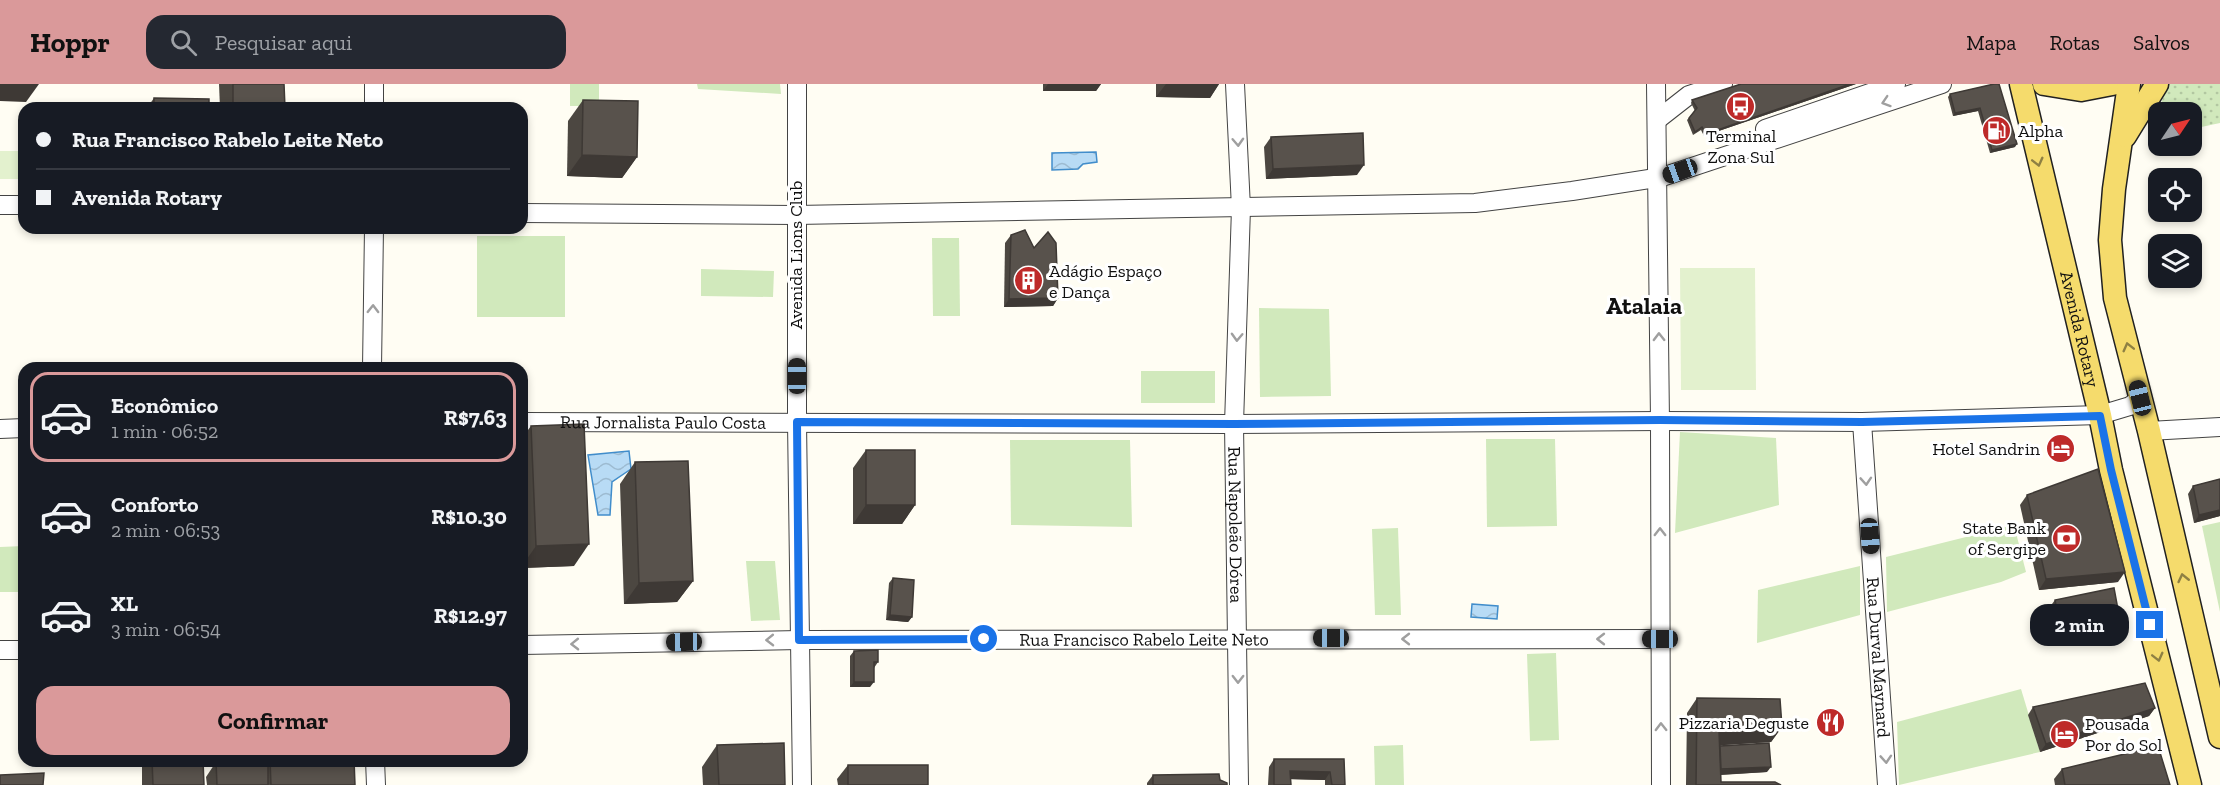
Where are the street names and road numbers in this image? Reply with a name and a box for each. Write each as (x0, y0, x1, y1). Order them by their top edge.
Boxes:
street label: Avenida Lions Club (785, 181, 807, 329)
street label: Avenida Rotary (2055, 269, 2104, 390)
street label: Rua Jornalista Paulo Costa (560, 411, 766, 434)
street label: Rua Napoleão Dórea (1223, 446, 1247, 604)
street label: Rua Durval Maynard (1862, 576, 1895, 739)
street label: Rua Francisco Rabelo Leite Neto (1019, 628, 1269, 651)

